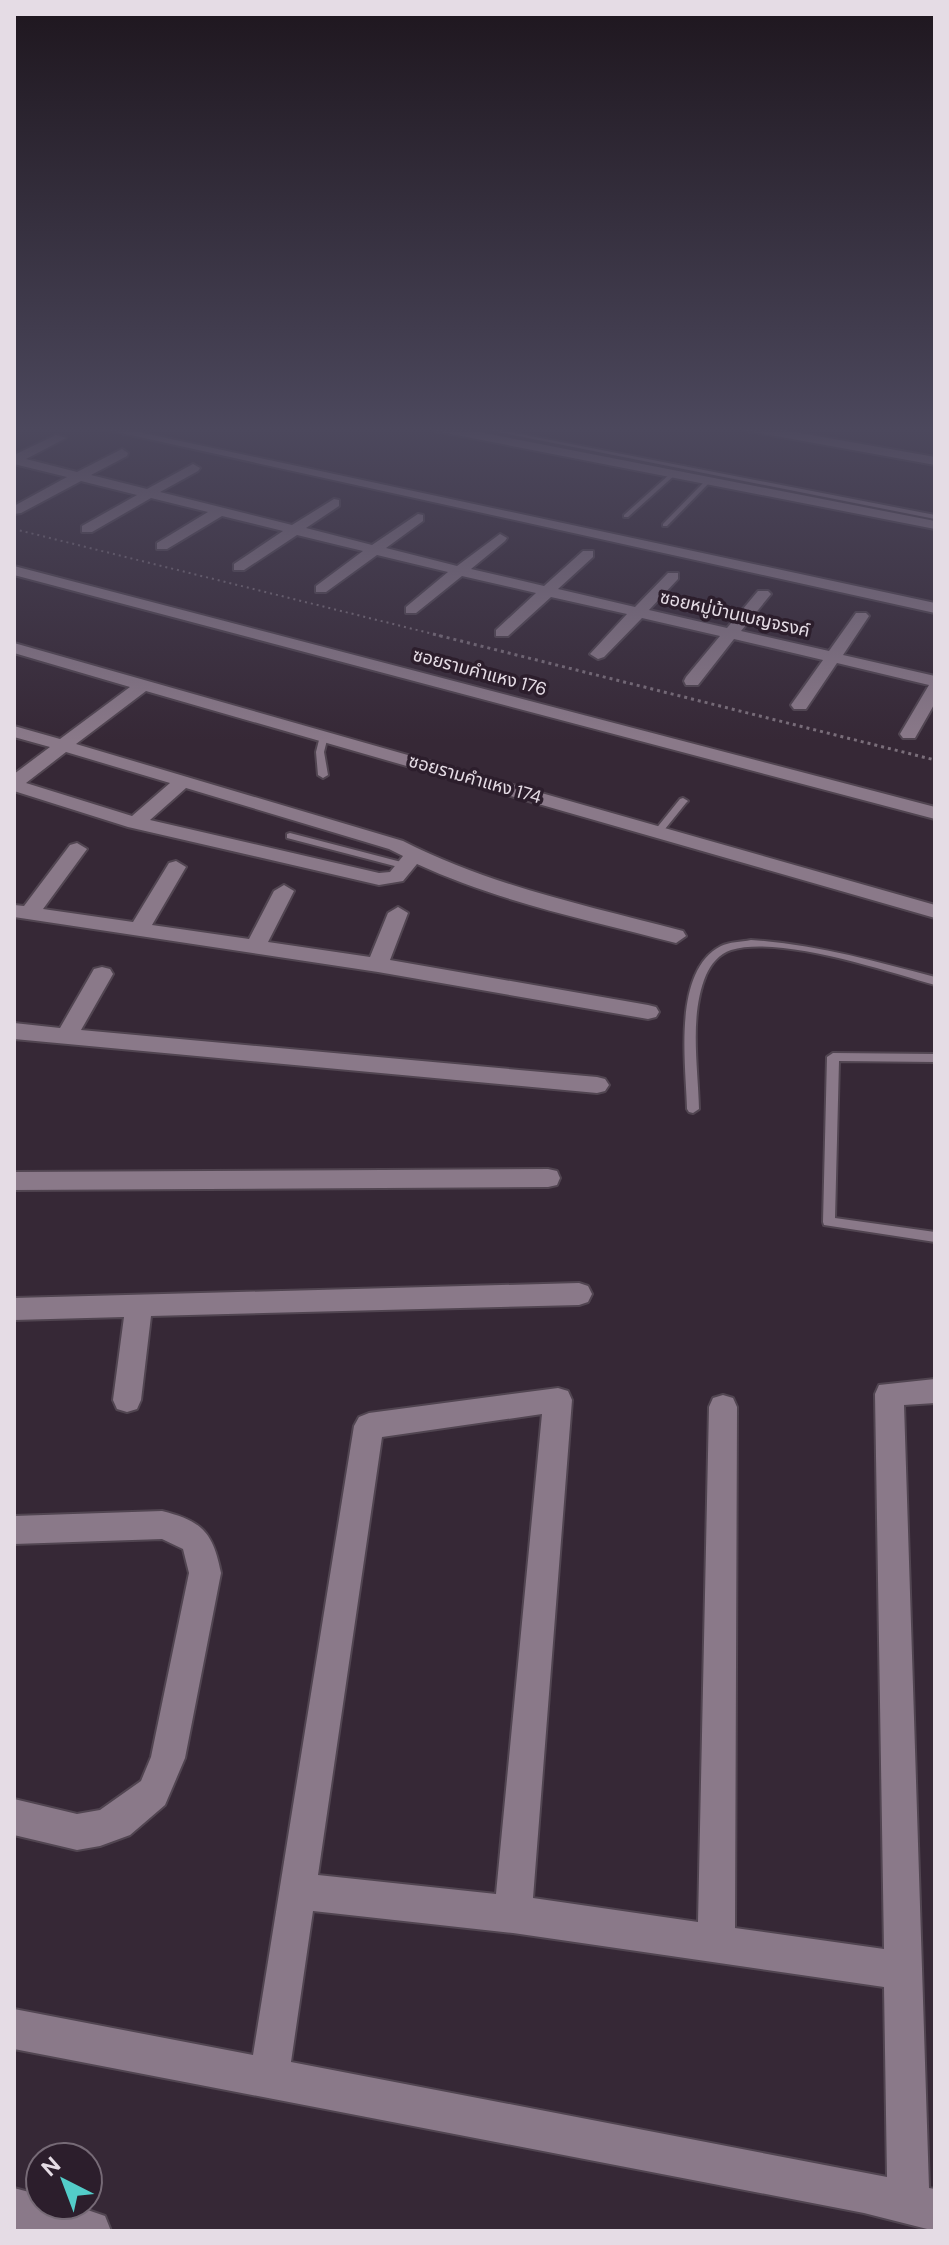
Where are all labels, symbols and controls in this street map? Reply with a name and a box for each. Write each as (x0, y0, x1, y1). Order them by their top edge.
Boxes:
street label: ซอยหมู่บ้านเบญจรงค์ (658, 585, 812, 643)
street label: ซอยรามคำแหง 176 (410, 643, 550, 701)
street label: ซอยรามคำแหง 174 (406, 749, 544, 809)
north arrow (24, 2141, 104, 2221)
text: N (35, 2150, 67, 2183)

